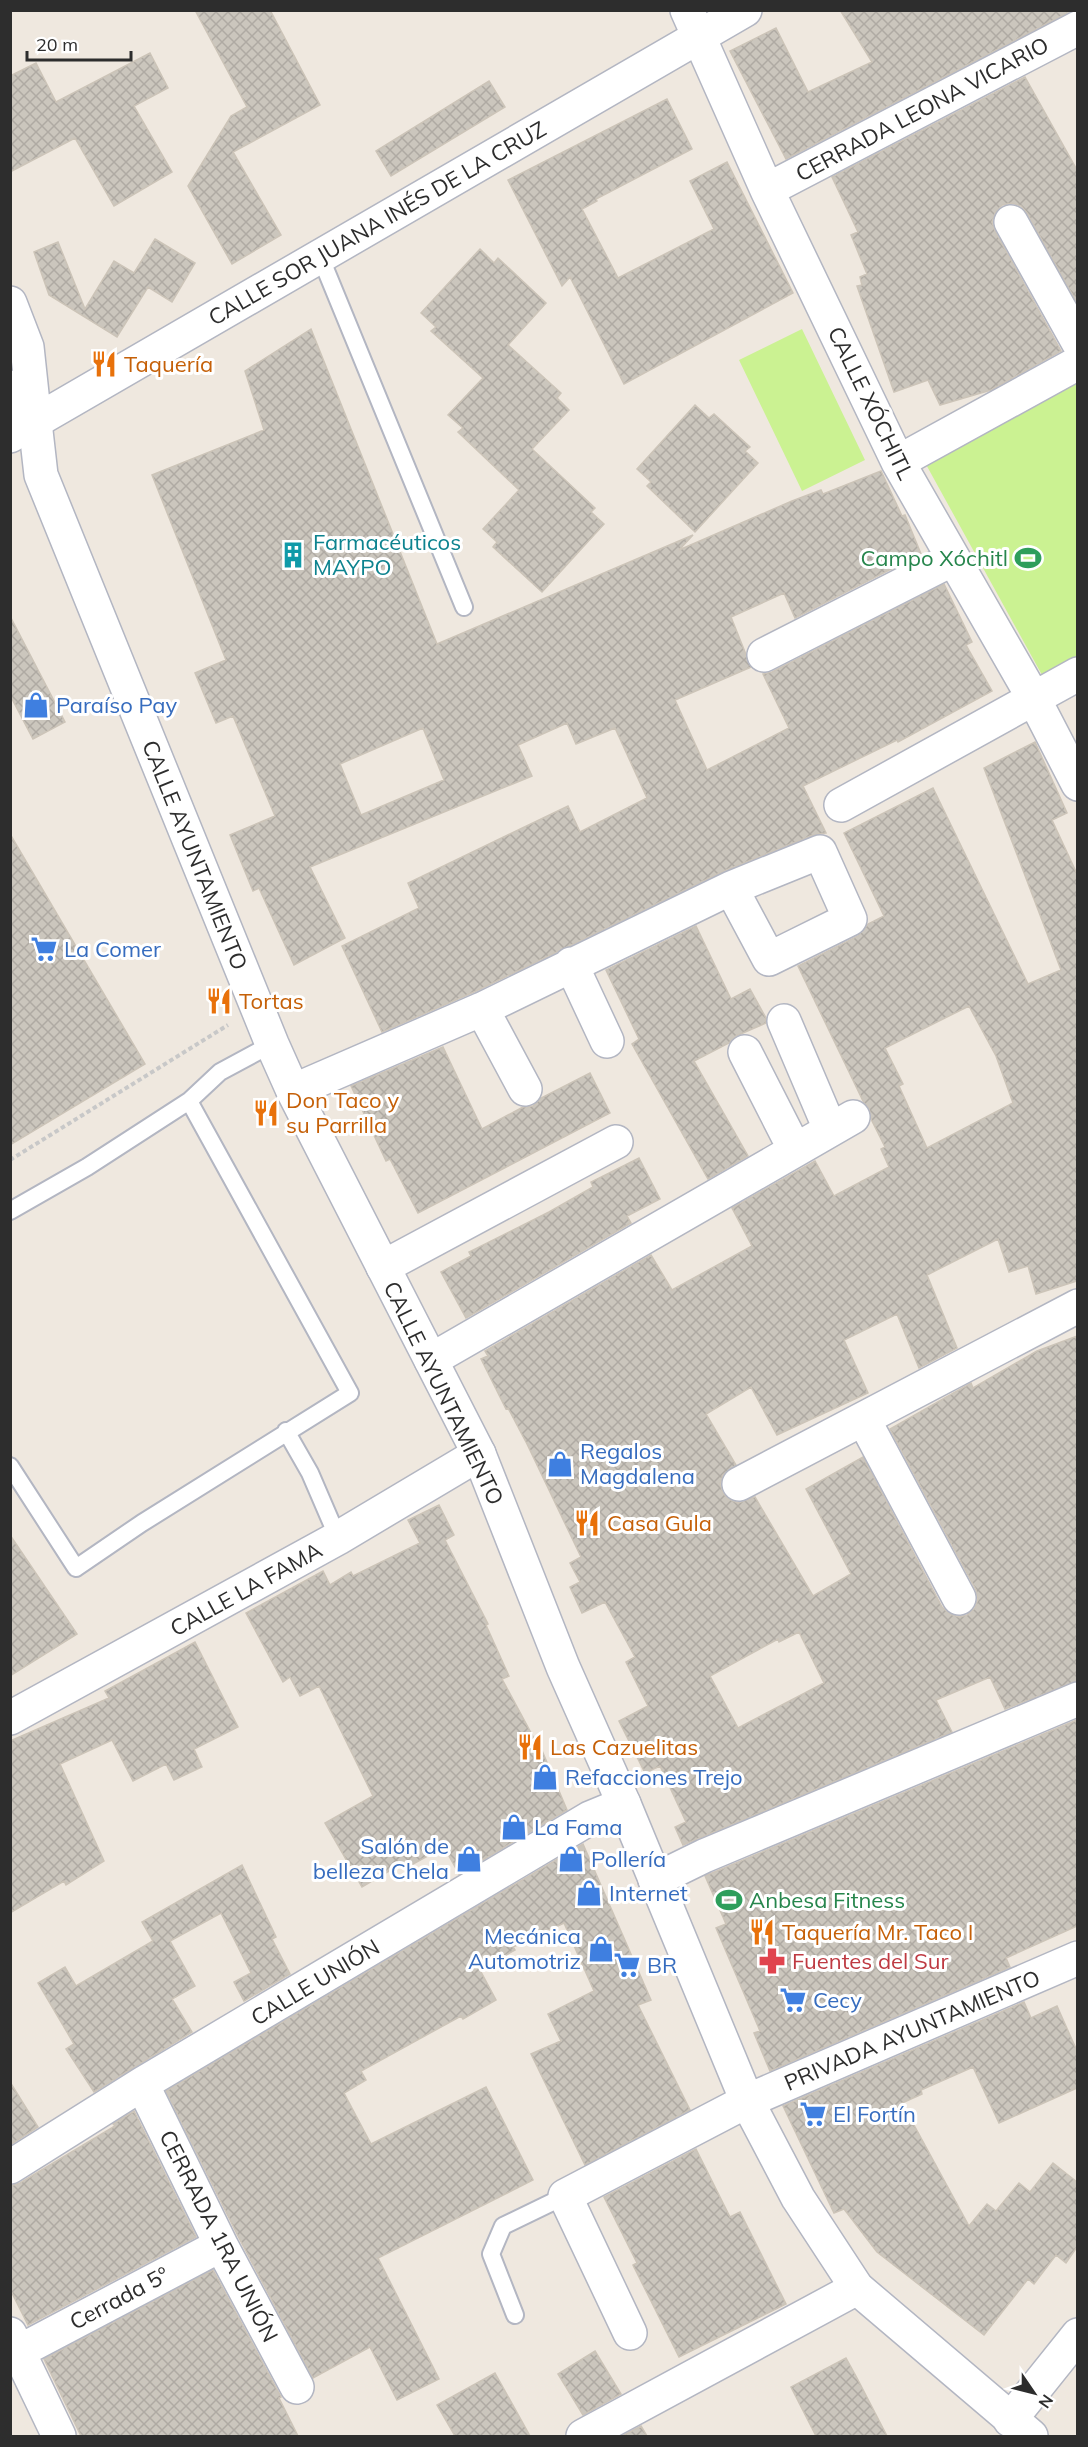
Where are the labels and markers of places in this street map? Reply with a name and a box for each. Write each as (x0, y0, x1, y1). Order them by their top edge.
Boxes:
restaurant icon: Taquería (89, 349, 119, 379)
place label: Taquería (124, 350, 213, 378)
place label: Farmacéuticos MAYPO (313, 528, 461, 581)
building icon: Farmacéuticos MAYPO (278, 540, 308, 570)
sports icon: Campo Xóchitl (1013, 543, 1043, 573)
place label: Campo Xóchitl (861, 544, 1008, 572)
shop icon: Paraíso Pay (21, 690, 51, 720)
place label: Paraíso Pay (56, 691, 177, 719)
supermarket icon: La Comer (29, 934, 59, 964)
place label: La Comer (64, 935, 161, 963)
restaurant icon: Tortas (204, 986, 234, 1016)
place label: Tortas (239, 987, 304, 1015)
place label: Don Taco y su Parrilla (286, 1086, 399, 1139)
restaurant icon: Don Taco y su Parrilla (251, 1098, 281, 1128)
place label: Regalos Magdalena (580, 1437, 695, 1490)
shop icon: Regalos Magdalena (545, 1449, 575, 1479)
restaurant icon: Casa Gula (572, 1508, 602, 1538)
place label: Casa Gula (607, 1509, 712, 1537)
restaurant icon: Las Cazuelitas (515, 1732, 545, 1762)
place label: Las Cazuelitas (550, 1733, 698, 1761)
shop icon: Refacciones Trejo (530, 1762, 560, 1792)
place label: Refacciones Trejo (565, 1763, 743, 1791)
shop icon: La Fama (499, 1812, 529, 1842)
place label: La Fama (534, 1813, 623, 1841)
place label: Salón de belleza Chela (313, 1832, 449, 1885)
shop icon: Salón de belleza Chela (454, 1844, 484, 1874)
shop icon: Pollería (556, 1844, 586, 1874)
place label: Pollería (591, 1845, 666, 1873)
shop icon: Internet (574, 1878, 604, 1908)
place label: Internet (609, 1879, 688, 1907)
sports icon: Anbesa Fitness (714, 1885, 744, 1915)
place label: Anbesa Fitness (749, 1886, 905, 1914)
restaurant icon: Taquería Mr. Taco I (747, 1917, 777, 1947)
place label: Taquería Mr. Taco I (782, 1918, 973, 1946)
place label: Mecánica Automotriz (468, 1922, 581, 1975)
shop icon: Mecánica Automotriz (586, 1934, 616, 1964)
pharmacy icon: Fuentes del Sur (757, 1946, 787, 1976)
place label: Fuentes del Sur (792, 1947, 948, 1975)
supermarket icon: BR (612, 1950, 642, 1980)
place label: BR (647, 1951, 677, 1979)
supermarket icon: Cecy (778, 1985, 808, 2015)
place label: Cecy (813, 1986, 862, 2014)
supermarket icon: El Fortín (798, 2099, 828, 2129)
place label: El Fortín (833, 2100, 916, 2128)

